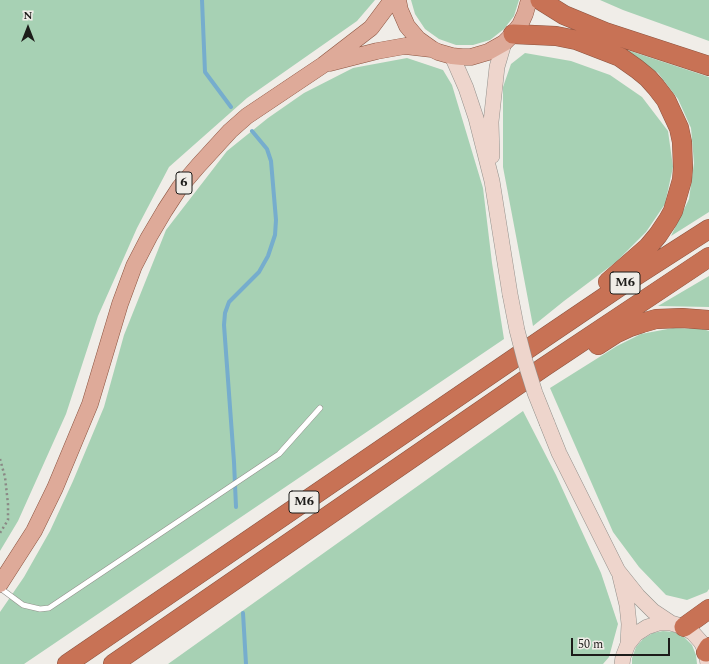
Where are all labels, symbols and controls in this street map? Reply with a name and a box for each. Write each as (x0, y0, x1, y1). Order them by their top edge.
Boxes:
text: N (24, 7, 32, 24)
north arrow (8, 8, 48, 48)
road number: 6 (176, 172, 192, 194)
road number: M6 (610, 272, 640, 294)
road number: M6 (289, 491, 319, 513)
scale bar (573, 630, 672, 656)
text: 50 m (578, 635, 603, 654)

